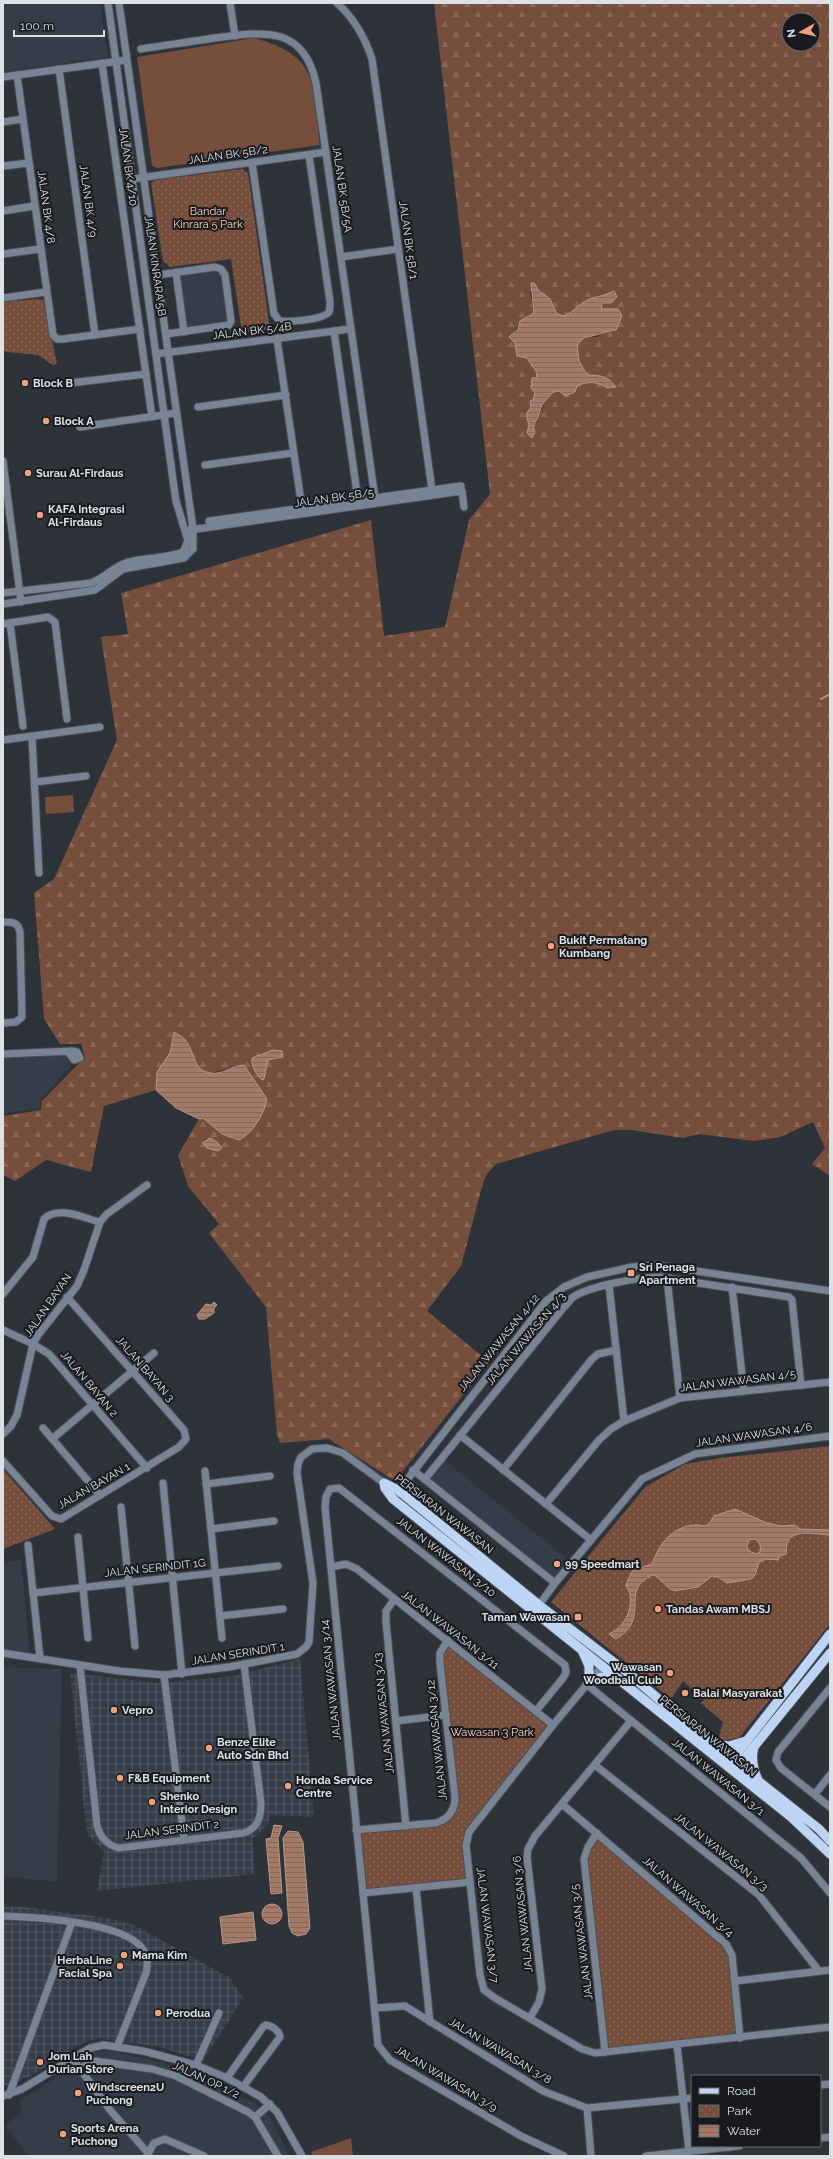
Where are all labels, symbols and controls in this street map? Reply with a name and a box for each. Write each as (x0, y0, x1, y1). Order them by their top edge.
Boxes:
scale bar (14, 12, 104, 38)
north arrow (781, 12, 821, 52)
text: 100 m (20, 19, 54, 33)
text: N (785, 28, 799, 38)
street label: JALAN BK 4/10 (116, 127, 140, 207)
street label: JALAN BK 5B/2 (187, 143, 269, 167)
street label: JALAN BK 5B/5A (329, 145, 355, 234)
street label: JALAN BK 4/9 (76, 164, 100, 238)
street label: JALAN BK 4/8 (34, 170, 58, 244)
street label: JALAN BK 5B/1 (396, 200, 420, 280)
park label: Bandar Kinrara 5 Park (173, 205, 243, 231)
street label: JALAN KINRARA 5B (142, 215, 168, 317)
street label: JALAN BK 5/4B (212, 320, 292, 342)
place label: Block B (33, 377, 74, 390)
marker: Block B (20, 378, 30, 388)
place label: Block A (54, 415, 94, 428)
marker: Block A (41, 416, 51, 426)
place label: Surau Al-Firdaus (36, 467, 124, 480)
marker: Surau Al-Firdaus (23, 468, 33, 478)
street label: JALAN BK 5B/5 (293, 486, 375, 510)
place label: KAFA Integrasi Al-Firdaus (48, 503, 125, 529)
marker: KAFA Integrasi Al-Firdaus (35, 510, 45, 520)
place label: Bukit Permatang Kumbang (559, 934, 647, 960)
marker: Bukit Permatang Kumbang (546, 941, 556, 951)
place label: Sri Penaga Apartment (639, 1261, 697, 1287)
marker: Sri Penaga Apartment (626, 1268, 636, 1278)
street label: JALAN BAYAN (22, 1271, 74, 1339)
street label: JALAN WAWASAN 4/3 (484, 1290, 569, 1388)
street label: JALAN WAWASAN 4/12 (456, 1292, 542, 1394)
street label: JALAN BAYAN 3 (113, 1334, 177, 1404)
street label: JALAN BAYAN 2 (58, 1348, 121, 1420)
street label: JALAN WAWASAN 4/5 (679, 1367, 797, 1395)
street label: JALAN WAWASAN 4/6 (695, 1420, 813, 1450)
street label: JALAN BAYAN 1 (56, 1460, 133, 1512)
street label: PERSIARAN WAWASAN (392, 1472, 496, 1556)
street label: JALAN WAWASAN 3/10 (394, 1514, 498, 1600)
street label: JALAN SERINDIT 1G (104, 1556, 206, 1580)
place label: 99 Speedmart (565, 1558, 640, 1571)
marker: 99 Speedmart (552, 1559, 562, 1569)
street label: JALAN WAWASAN 3/11 (399, 1588, 502, 1672)
place label: Tandas Awam MBSJ (666, 1603, 770, 1616)
marker: Tandas Awam MBSJ (653, 1604, 663, 1614)
place label: Taman Wawasan (482, 1611, 570, 1624)
marker: Taman Wawasan (573, 1612, 583, 1622)
street label: JALAN WAWASAN 3/14 (318, 1619, 344, 1741)
street label: JALAN SERINDIT 1 (191, 1640, 286, 1668)
street label: JALAN WAWASAN 3/13 (371, 1652, 397, 1774)
place label: Wawasan Woodball Club (583, 1661, 662, 1687)
marker: Wawasan Woodball Club (665, 1668, 675, 1678)
street label: JALAN WAWASAN 3/12 (424, 1679, 450, 1801)
place label: Balai Masyarakat (693, 1687, 783, 1700)
marker: Balai Masyarakat (680, 1688, 690, 1698)
street label: PERSIARAN WAWASAN (657, 1693, 759, 1779)
place label: Vepro (122, 1704, 153, 1717)
marker: Vepro (109, 1705, 119, 1715)
park label: Wawasan 3 Park (450, 1726, 534, 1739)
place label: Benze Elite Auto Sdn Bhd (217, 1736, 289, 1762)
street label: JALAN WAWASAN 3/1 (669, 1736, 767, 1819)
marker: Benze Elite Auto Sdn Bhd (204, 1743, 214, 1753)
place label: F&B Equipment (128, 1772, 211, 1785)
marker: F&B Equipment (115, 1773, 125, 1783)
place label: Honda Service Centre (296, 1774, 373, 1800)
marker: Honda Service Centre (283, 1781, 293, 1791)
place label: Shenko Interior Design (160, 1790, 238, 1816)
marker: Shenko Interior Design (147, 1797, 157, 1807)
street label: JALAN WAWASAN 3/3 (672, 1810, 770, 1894)
street label: JALAN SERINDIT 2 (124, 1818, 220, 1842)
street label: JALAN WAWASAN 3/4 (640, 1854, 736, 1940)
street label: JALAN WAWASAN 3/6 (510, 1855, 536, 1973)
street label: JALAN WAWASAN 3/7 (473, 1866, 501, 1984)
street label: JALAN WAWASAN 3/5 (568, 1883, 596, 2001)
place label: Mama Kim (132, 1949, 187, 1962)
marker: Mama Kim (119, 1950, 129, 1960)
place label: HerbaLine Facial Spa (57, 1954, 112, 1980)
marker: HerbaLine Facial Spa (115, 1961, 125, 1971)
place label: Perodua (166, 2007, 210, 2020)
marker: Perodua (153, 2008, 163, 2018)
street label: JALAN WAWASAN 3/8 (446, 2015, 554, 2087)
street label: JALAN WAWASAN 3/9 (393, 2043, 499, 2115)
place label: Jom Lah Durian Store (48, 2050, 114, 2076)
marker: Jom Lah Durian Store (35, 2057, 45, 2067)
street label: JALAN OP 1/2 (171, 2059, 242, 2101)
legend (691, 2075, 821, 2147)
place label: Windscreen2U Puchong (86, 2081, 164, 2107)
text: Road (727, 2084, 756, 2098)
marker: Windscreen2U Puchong (73, 2088, 83, 2098)
text: Park (727, 2104, 752, 2118)
place label: Sports Arena Puchong (71, 2122, 139, 2148)
text: Water (727, 2124, 761, 2138)
marker: Sports Arena Puchong (58, 2129, 68, 2139)

